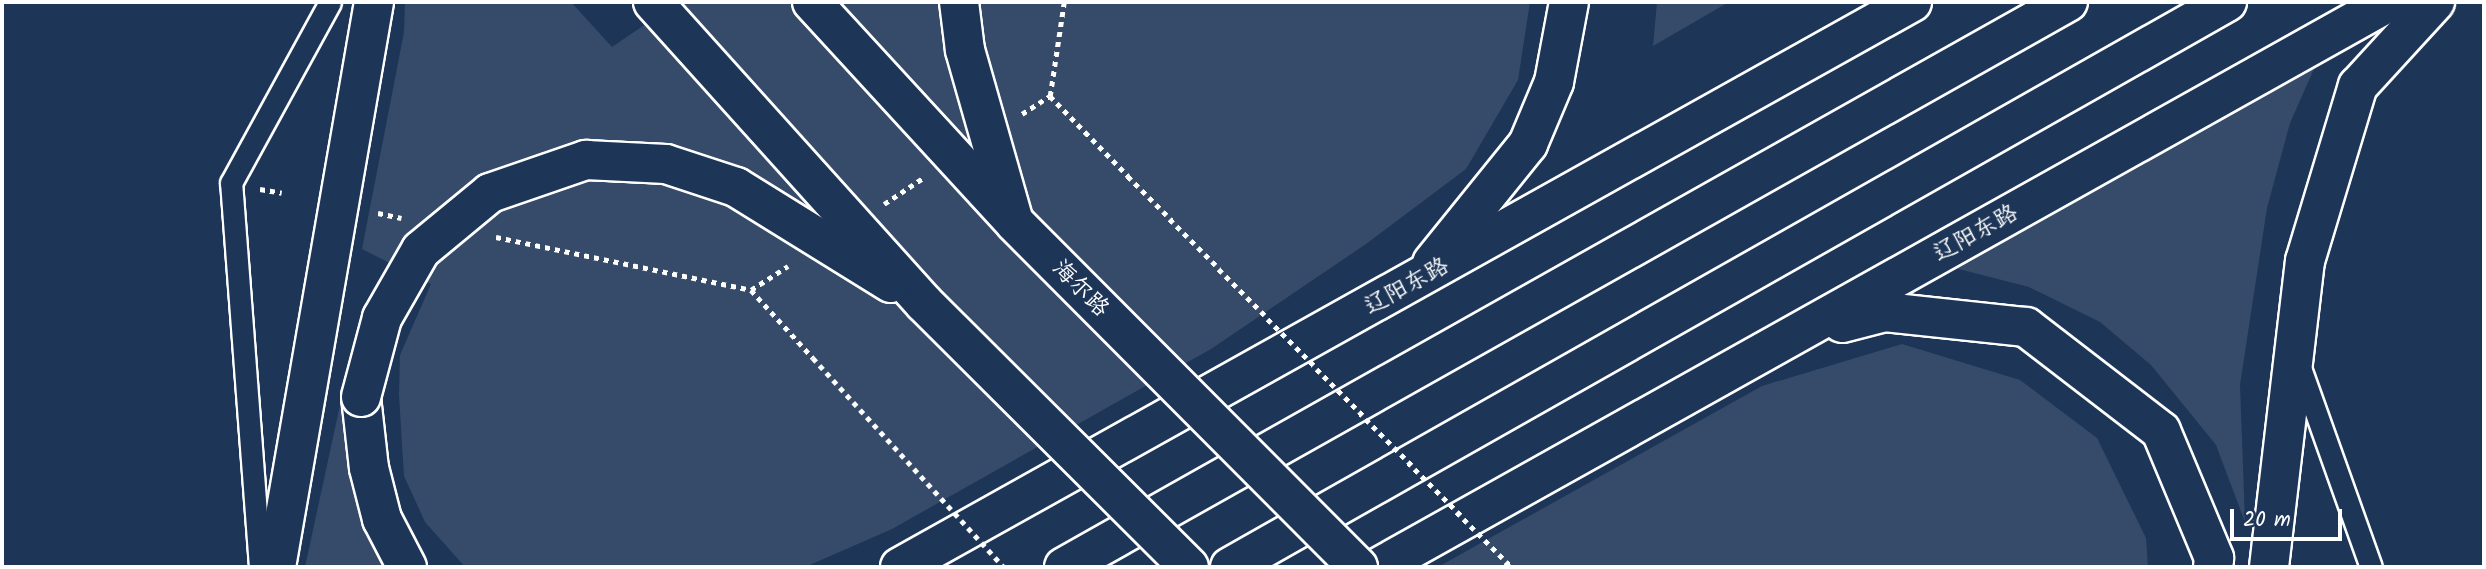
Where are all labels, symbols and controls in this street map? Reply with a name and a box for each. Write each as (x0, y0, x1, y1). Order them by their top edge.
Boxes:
street label: 辽阳东路 (1929, 200, 2023, 268)
street label: 辽阳东路 (1360, 253, 1454, 321)
street label: 海尔路 (1046, 255, 1114, 323)
scale bar (2234, 496, 2346, 540)
text: 20 m (2243, 504, 2291, 537)

